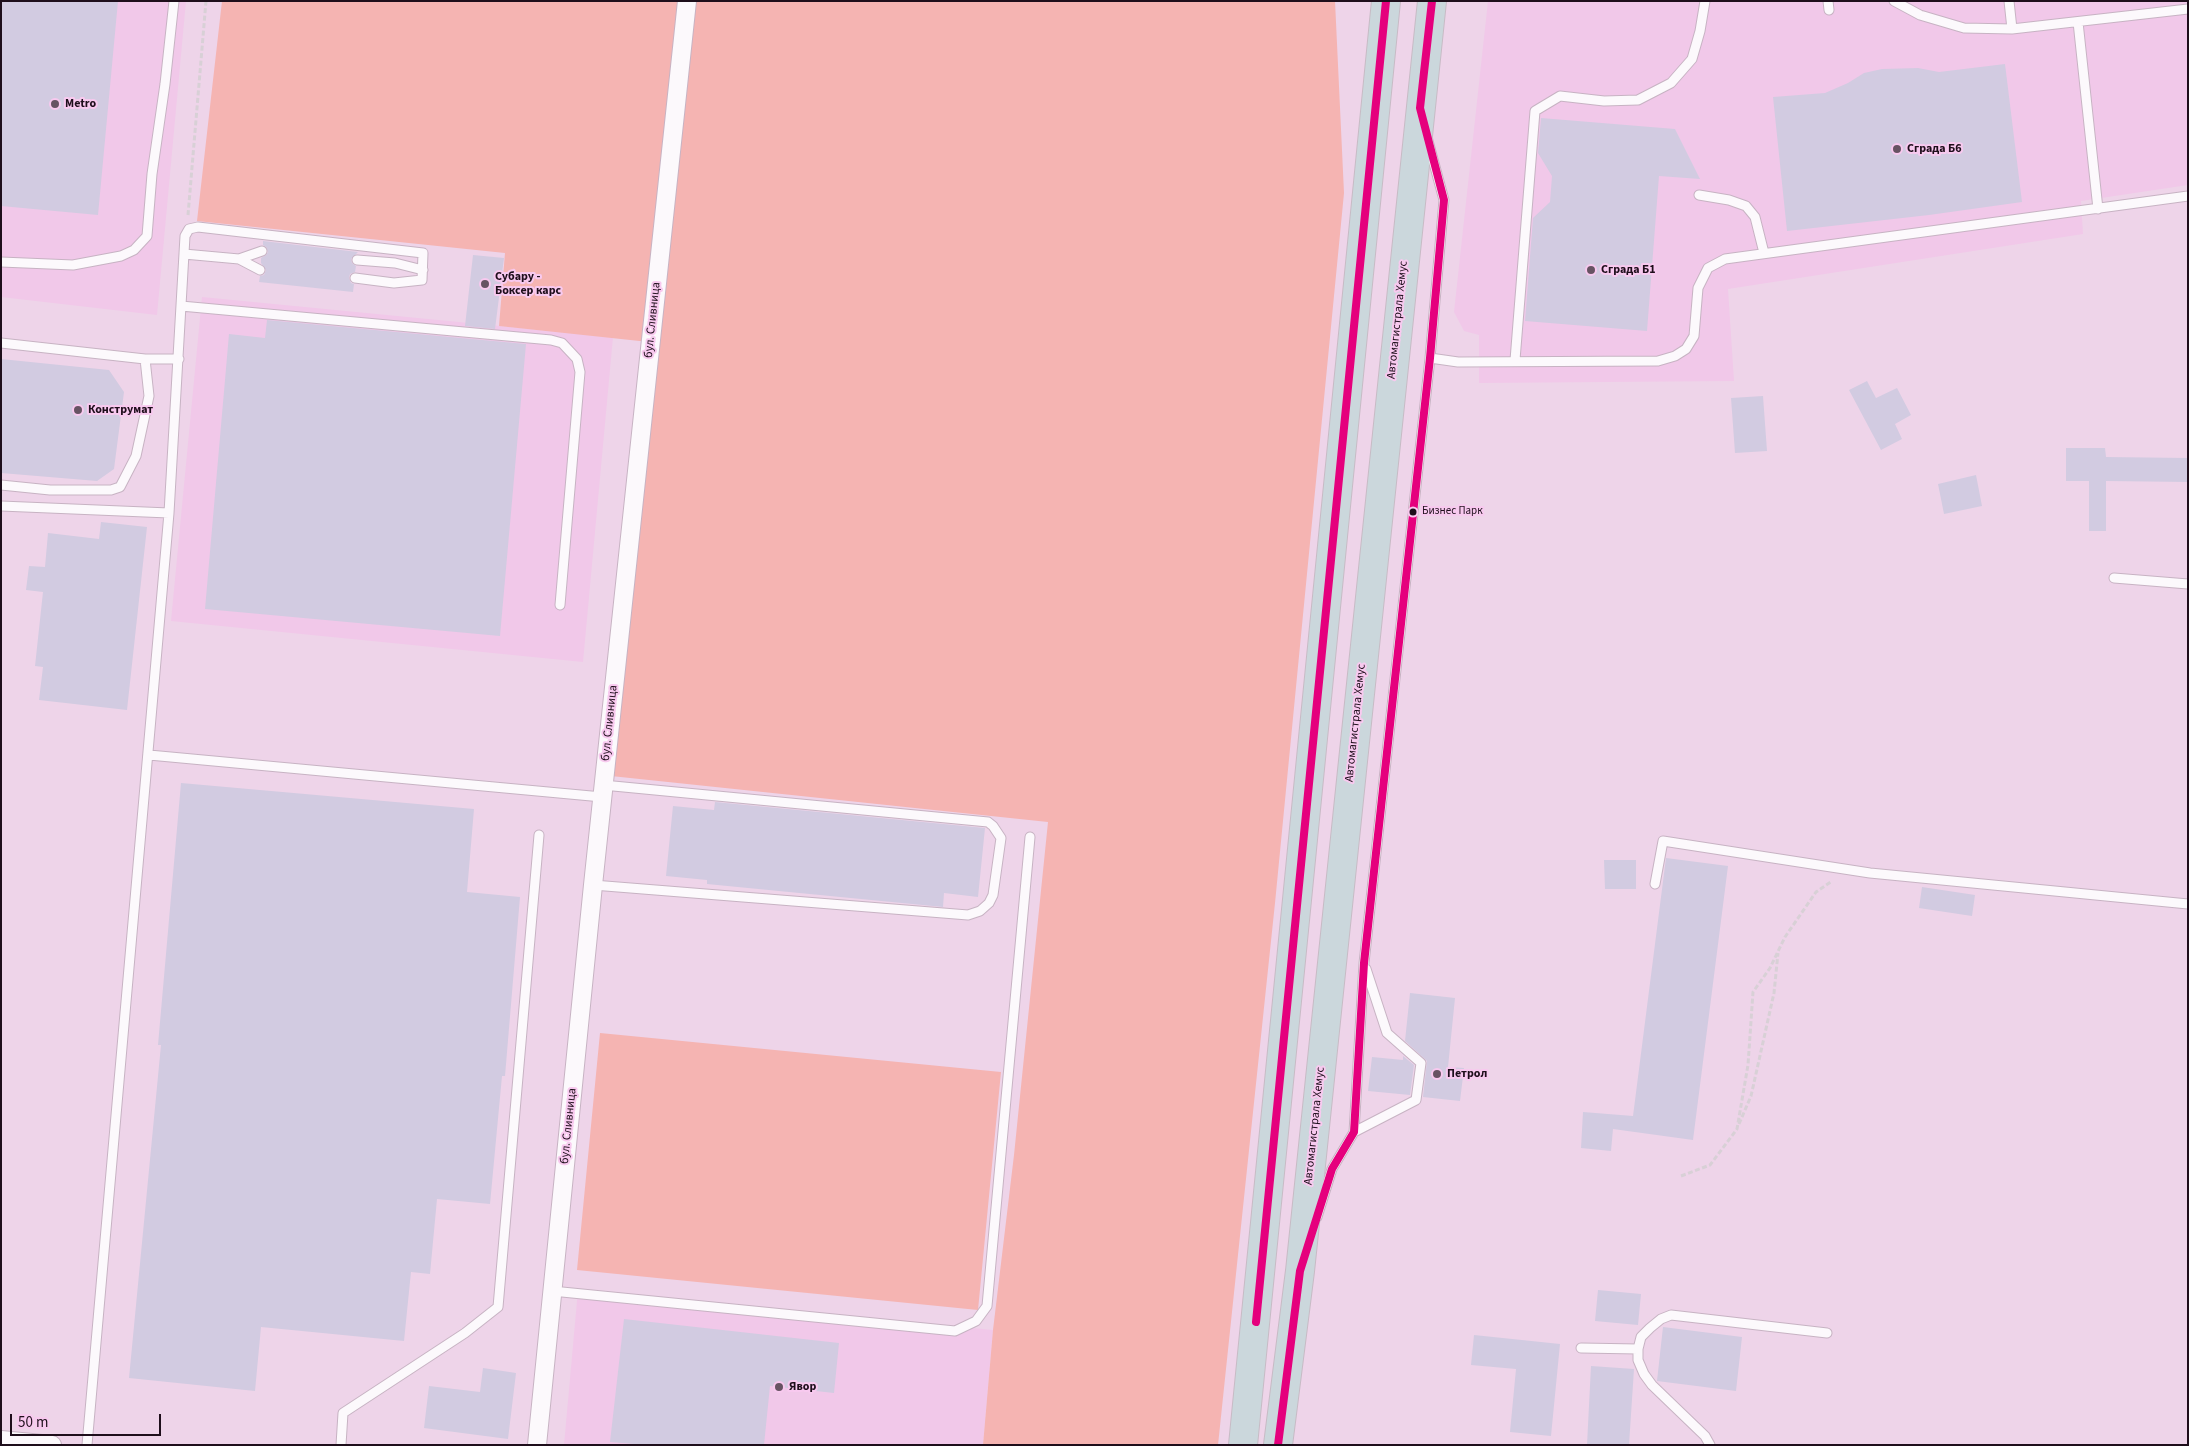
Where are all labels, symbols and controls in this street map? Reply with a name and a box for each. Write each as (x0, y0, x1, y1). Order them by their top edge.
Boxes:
place label: Metro (65, 97, 96, 111)
marker: Metro (49, 98, 61, 110)
place label: Сграда Б6 (1907, 142, 1962, 156)
marker: Сграда Б6 (1891, 143, 1903, 155)
street label: Автомагистрала Хемус (1385, 260, 1411, 380)
place label: Сграда Б1 (1601, 263, 1656, 277)
marker: Сграда Б1 (1585, 264, 1597, 276)
place label: Субару - Боксер карс (495, 270, 561, 298)
marker: Субару - Боксер карс (479, 278, 491, 290)
street label: бул. Сливница (642, 281, 664, 359)
place label: Конструмат (88, 403, 153, 417)
marker: Конструмат (72, 404, 84, 416)
place label: Бизнес Парк (1422, 505, 1483, 519)
marker: Бизнес Парк (1408, 507, 1418, 517)
street label: Автомагистрала Хемус (1343, 663, 1369, 783)
street label: бул. Сливница (599, 684, 621, 762)
street label: Автомагистрала Хемус (1302, 1066, 1328, 1186)
place label: Петрол (1447, 1067, 1487, 1081)
marker: Петрол (1431, 1068, 1443, 1080)
street label: бул. Сливница (558, 1087, 580, 1165)
place label: Явор (789, 1380, 816, 1394)
marker: Явор (773, 1381, 785, 1393)
scale bar (12, 1404, 164, 1436)
text: 50 m (18, 1412, 48, 1433)

